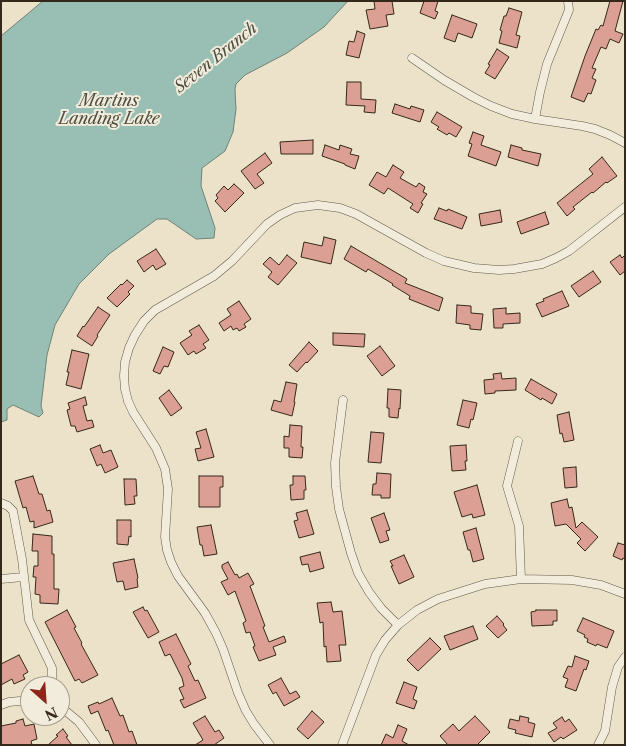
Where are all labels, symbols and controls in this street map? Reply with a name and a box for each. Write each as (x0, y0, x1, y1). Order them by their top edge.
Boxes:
water label: Seven Branch (171, 19, 261, 97)
water label: Martins Landing Lake (58, 91, 160, 129)
north arrow (20, 676, 70, 726)
text: N (42, 703, 61, 724)

